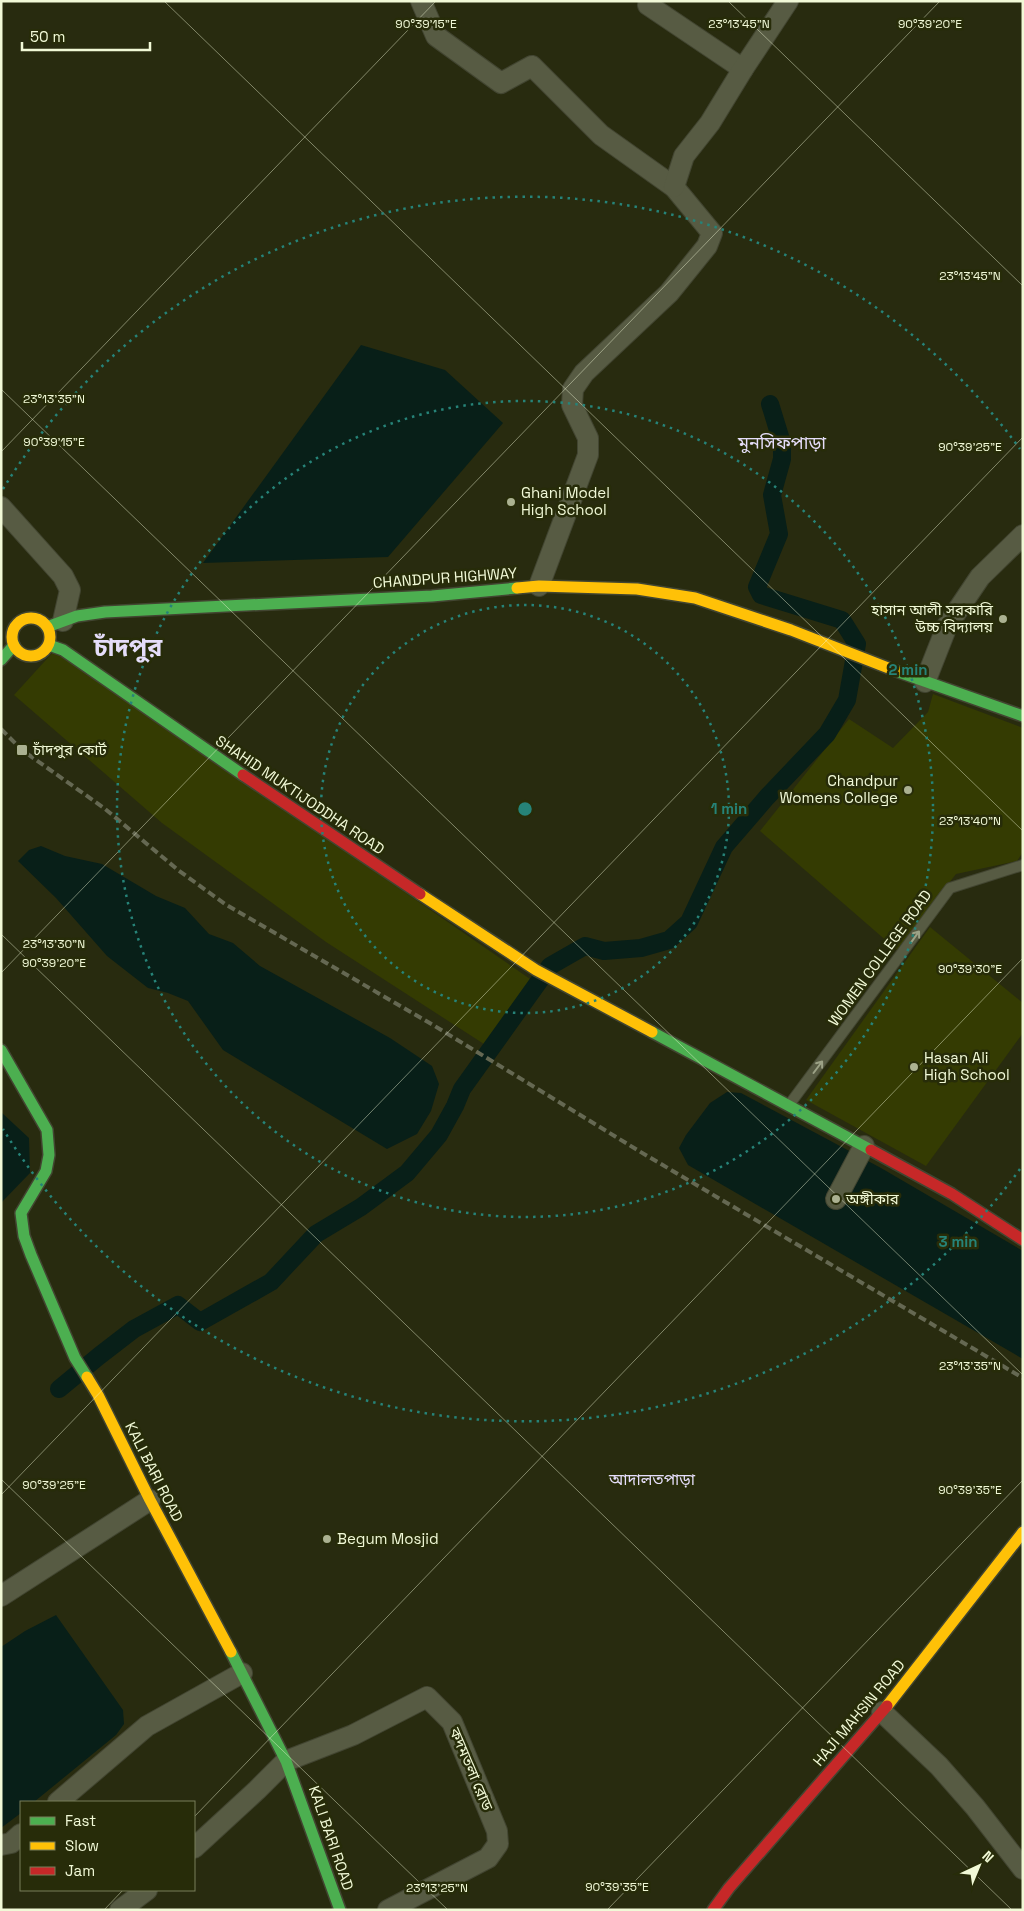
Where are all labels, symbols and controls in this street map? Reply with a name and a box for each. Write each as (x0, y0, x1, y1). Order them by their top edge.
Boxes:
text: 90°39'15"E (395, 16, 457, 32)
text: 23°13'45"N (708, 16, 770, 32)
text: 90°39'20"E (898, 16, 962, 32)
scale bar (22, 20, 150, 52)
text: 50 m (30, 27, 65, 46)
text: 23°13'45"N (939, 268, 1001, 284)
text: 23°13'35"N (23, 391, 85, 407)
district label: মুনসিফপাড়া (737, 431, 826, 454)
text: 90°39'15"E (23, 434, 85, 450)
text: 90°39'25"E (938, 439, 1002, 455)
place label: Ghani Model High School (521, 483, 610, 519)
marker: Ghani Model High School (505, 496, 517, 508)
street label: CHANDPUR HIGHWAY (372, 563, 518, 592)
place label: হাসান আলী সরকারি উচ্চ বিদ্যালয় (870, 600, 994, 636)
marker: হাসান আলী সরকারি উচ্চ বিদ্যালয় (997, 613, 1009, 625)
district label: চাঁদপুর (93, 631, 163, 663)
text: 2 min (889, 660, 927, 679)
street label: SHAHID MUKTIJODDHA ROAD (212, 731, 389, 858)
place label: চাঁদপুর কোর্ট (32, 740, 107, 759)
marker: চাঁদপুর কোর্ট (15, 743, 29, 757)
place label: Chandpur Womens College (779, 771, 898, 807)
marker: Chandpur Womens College (902, 784, 914, 796)
text: 1 min (711, 799, 747, 818)
centre of rings (516, 800, 534, 818)
text: 23°13'40"N (939, 813, 1001, 829)
street label: WOMEN COLLEGE ROAD (824, 886, 935, 1030)
one-way arrow (910, 930, 920, 944)
text: 23°13'30"N (23, 936, 85, 952)
text: 90°39'20"E (22, 955, 86, 971)
text: 90°39'30"E (938, 961, 1002, 977)
place label: Hasan Ali High School (924, 1048, 1010, 1084)
one-way arrow (813, 1060, 823, 1074)
marker: Hasan Ali High School (908, 1061, 920, 1073)
place label: অঙ্গীকার (845, 1189, 900, 1208)
marker: অঙ্গীকার (830, 1193, 842, 1205)
text: 3 min (939, 1232, 977, 1251)
text: 23°13'35"N (939, 1358, 1001, 1374)
street label: KALI BARI ROAD (121, 1419, 188, 1525)
district label: আদালতপাড়া (608, 1469, 696, 1490)
text: 90°39'25"E (22, 1477, 86, 1493)
text: 90°39'35"E (938, 1482, 1002, 1498)
place label: Begum Mosjid (337, 1529, 439, 1548)
marker: Begum Mosjid (321, 1533, 333, 1545)
street label: HAJI MAHSIN ROAD (808, 1655, 909, 1770)
street label: কদমতলা রোড (445, 1724, 498, 1813)
street label: KALI BARI ROAD (305, 1783, 358, 1893)
legend (20, 1801, 195, 1891)
text: Fast (65, 1811, 96, 1830)
text: Slow (65, 1836, 99, 1855)
north arrow (954, 1841, 1004, 1891)
text: N (978, 1847, 998, 1866)
text: Jam (65, 1861, 95, 1880)
text: 90°39'35"E (585, 1879, 649, 1895)
text: 23°13'25"N (406, 1880, 468, 1896)

